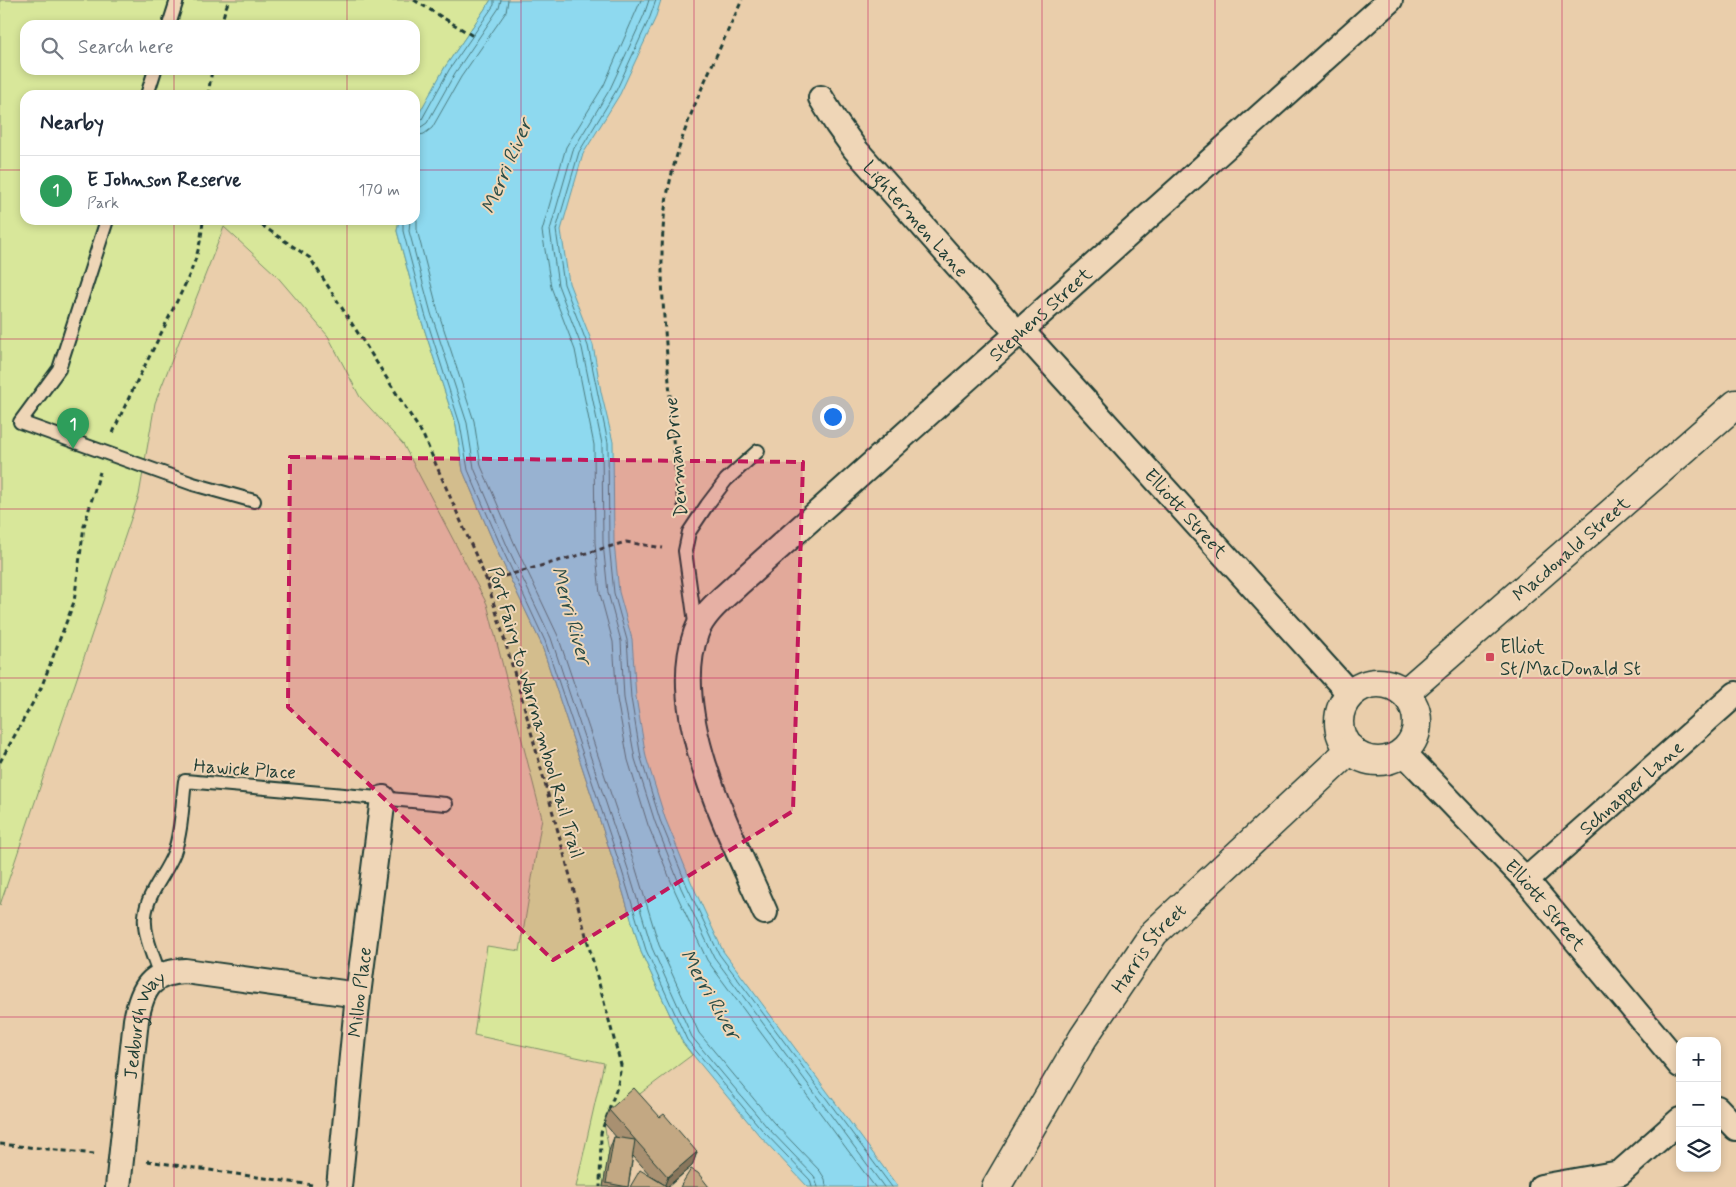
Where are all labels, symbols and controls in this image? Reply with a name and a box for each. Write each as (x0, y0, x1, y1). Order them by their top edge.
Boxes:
search box (20, 20, 420, 75)
icon: search (38, 34, 66, 62)
text: Search here (78, 35, 174, 60)
text: Nearby (40, 109, 104, 137)
water label: Merri River (475, 113, 540, 218)
street label: Lightermen Lane (857, 156, 974, 283)
text: E Johnson Reserve (87, 168, 241, 193)
text: 1 (52, 180, 60, 201)
text: 170 m (358, 180, 400, 201)
text: Park (87, 193, 119, 214)
street label: Stephens Street (984, 262, 1098, 368)
street label: Denman Drive (659, 396, 694, 518)
your location (820, 404, 846, 430)
pin: 1 (57, 408, 89, 449)
street label: Elliott Street (1138, 464, 1232, 564)
street label: Macdonald Street (1508, 491, 1636, 608)
street label: Port Fairy to Warrnambool Rail Trail (482, 564, 589, 861)
water label: Merri River (544, 564, 598, 670)
place label: Elliot St/MacDonald St (1500, 635, 1641, 682)
marker: Elliot St/MacDonald St (1484, 651, 1496, 663)
street label: Schnapper Lane (1574, 735, 1689, 841)
street label: Hawick Place (193, 753, 297, 786)
street label: Elliott Street (1499, 854, 1591, 957)
street label: Harris Street (1106, 899, 1192, 998)
street label: Milloo Place (343, 945, 378, 1039)
water label: Merri River (673, 945, 748, 1047)
street label: Jedburgh Way (119, 965, 170, 1081)
map controls (1676, 1037, 1721, 1172)
button: + (1676, 1037, 1721, 1082)
button: − (1676, 1082, 1721, 1127)
button: layers (1676, 1127, 1721, 1172)

